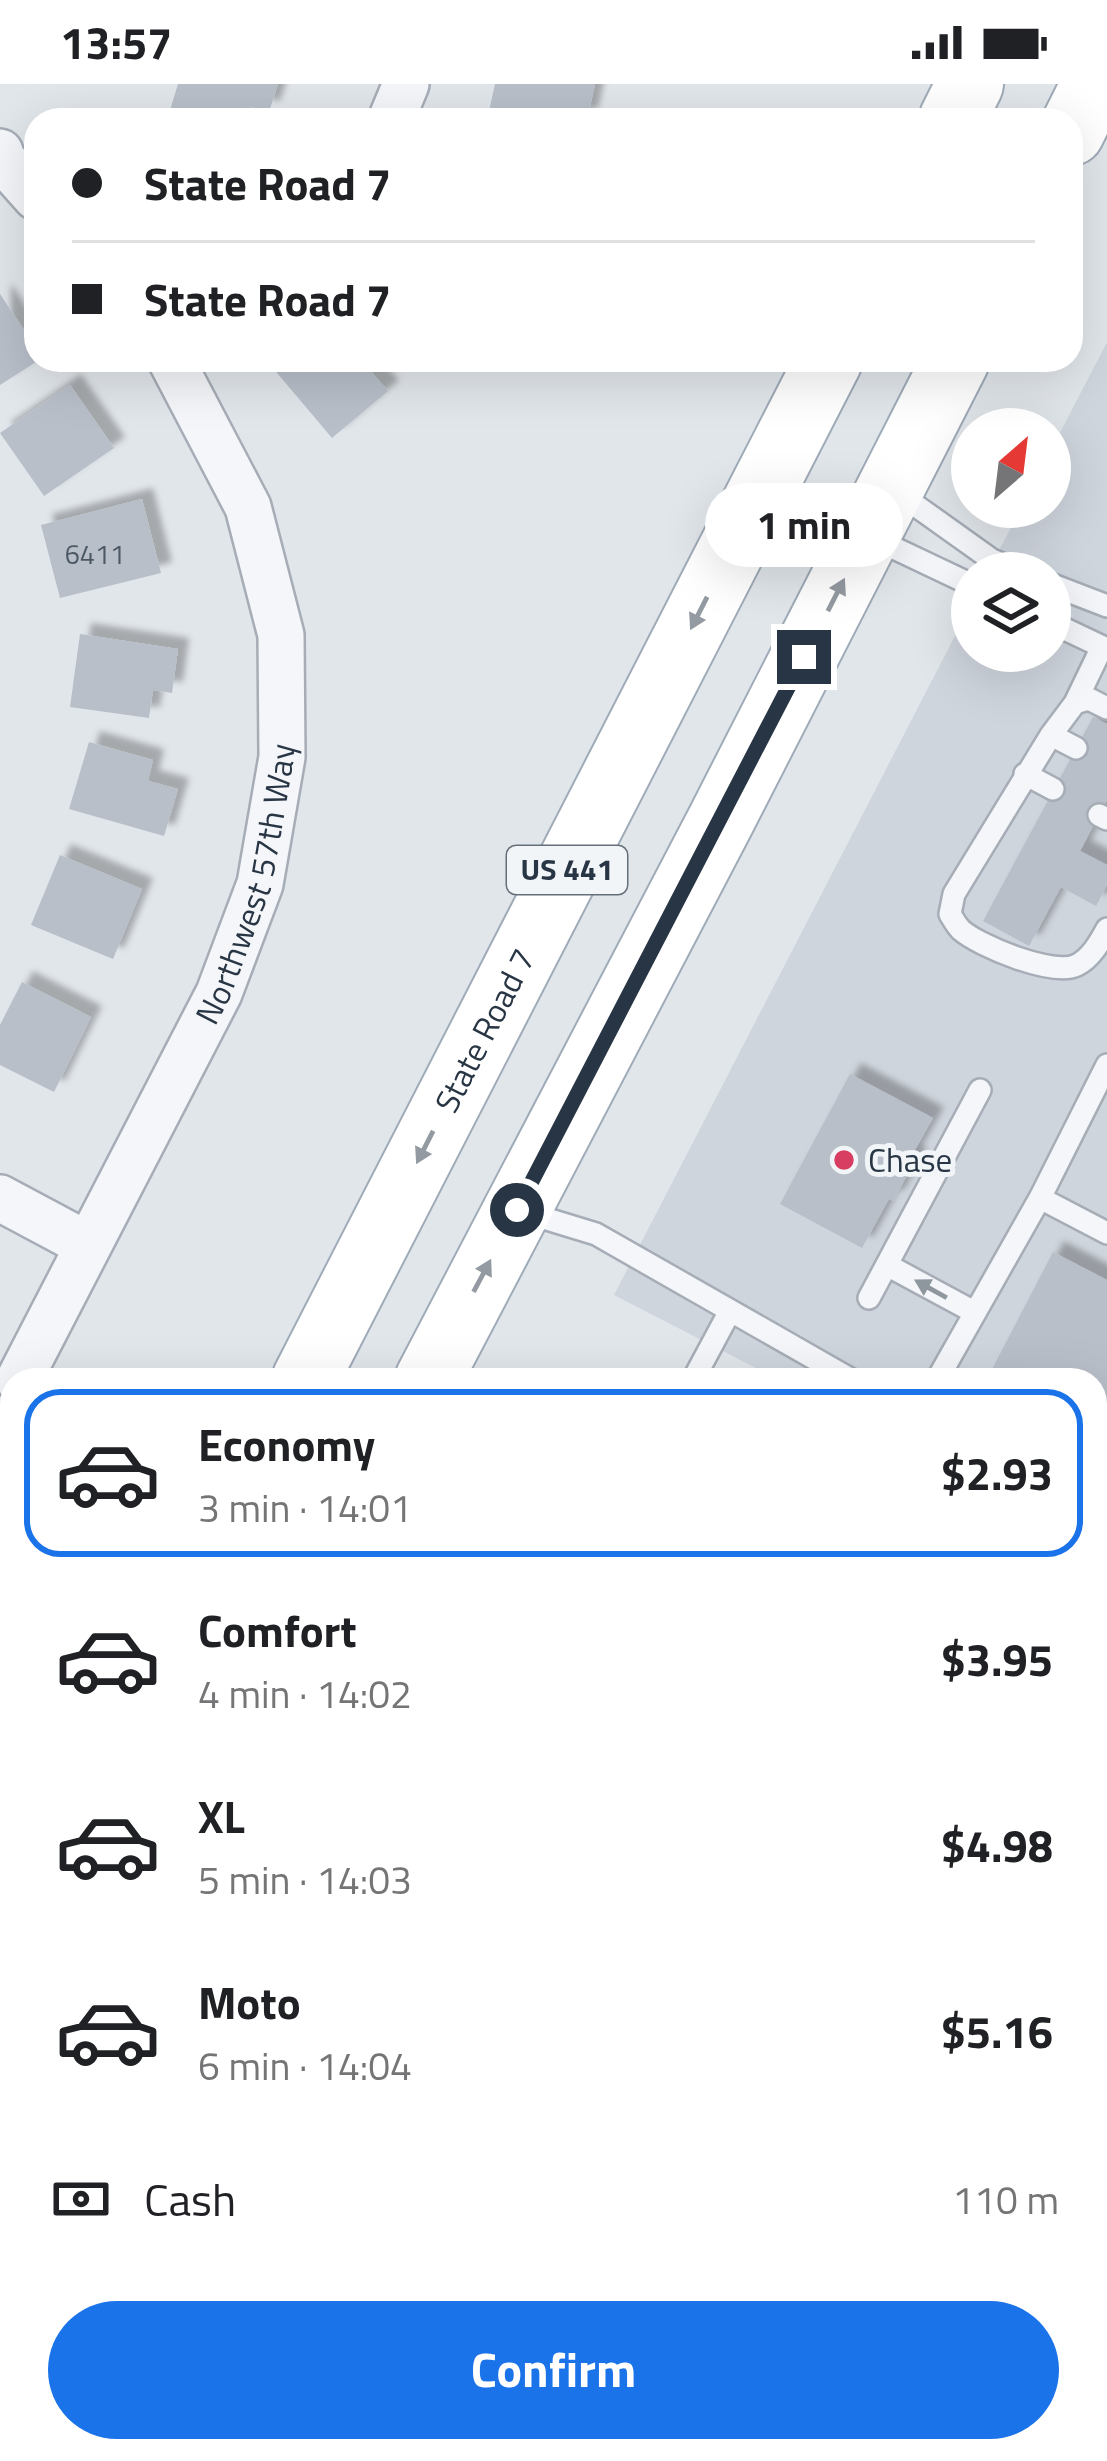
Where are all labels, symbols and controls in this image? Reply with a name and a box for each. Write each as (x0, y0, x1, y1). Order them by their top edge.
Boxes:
text: 13:57 (60, 8, 172, 76)
text: State Road 7 (144, 149, 391, 217)
text: State Road 7 (144, 265, 391, 333)
north arrow (951, 408, 1071, 528)
map controls (951, 408, 1071, 672)
callout: 1 min (705, 483, 903, 567)
text: 1 min (757, 495, 851, 554)
house number: 6411 (65, 533, 125, 574)
button: layers (951, 552, 1071, 672)
one-way arrow (826, 577, 846, 612)
one-way arrow (689, 596, 709, 631)
route end (777, 630, 831, 684)
street label: Northwest 57th Way (182, 743, 307, 1033)
road number: US 441 (507, 846, 627, 894)
street label: State Road 7 (422, 940, 548, 1121)
one-way arrow (415, 1130, 435, 1164)
place label: Chase (868, 1135, 952, 1185)
marker: Chase (831, 1147, 857, 1173)
route start (490, 1183, 544, 1237)
one-way arrow (472, 1259, 492, 1294)
one-way arrow (914, 1279, 947, 1300)
text: Economy (198, 1410, 375, 1478)
icon: car (54, 1419, 162, 1527)
text: $2.93 (941, 1439, 1053, 1507)
text: 3 min · 14:01 (198, 1478, 412, 1537)
text: Comfort (198, 1596, 357, 1664)
icon: car (54, 1605, 162, 1713)
text: $3.95 (941, 1625, 1053, 1693)
text: 4 min · 14:02 (198, 1664, 412, 1723)
text: XL (198, 1782, 245, 1850)
icon: car (54, 1791, 162, 1899)
text: $4.98 (941, 1811, 1053, 1879)
text: 5 min · 14:03 (198, 1850, 412, 1909)
text: Moto (198, 1968, 301, 2036)
icon: car (54, 1977, 162, 2085)
text: $5.16 (941, 1997, 1053, 2065)
text: 6 min · 14:04 (198, 2036, 412, 2095)
text: Cash (144, 2165, 236, 2233)
icon: cash (48, 2166, 114, 2232)
text: 110 m (952, 2170, 1059, 2229)
button: Confirm (48, 2301, 1059, 2439)

